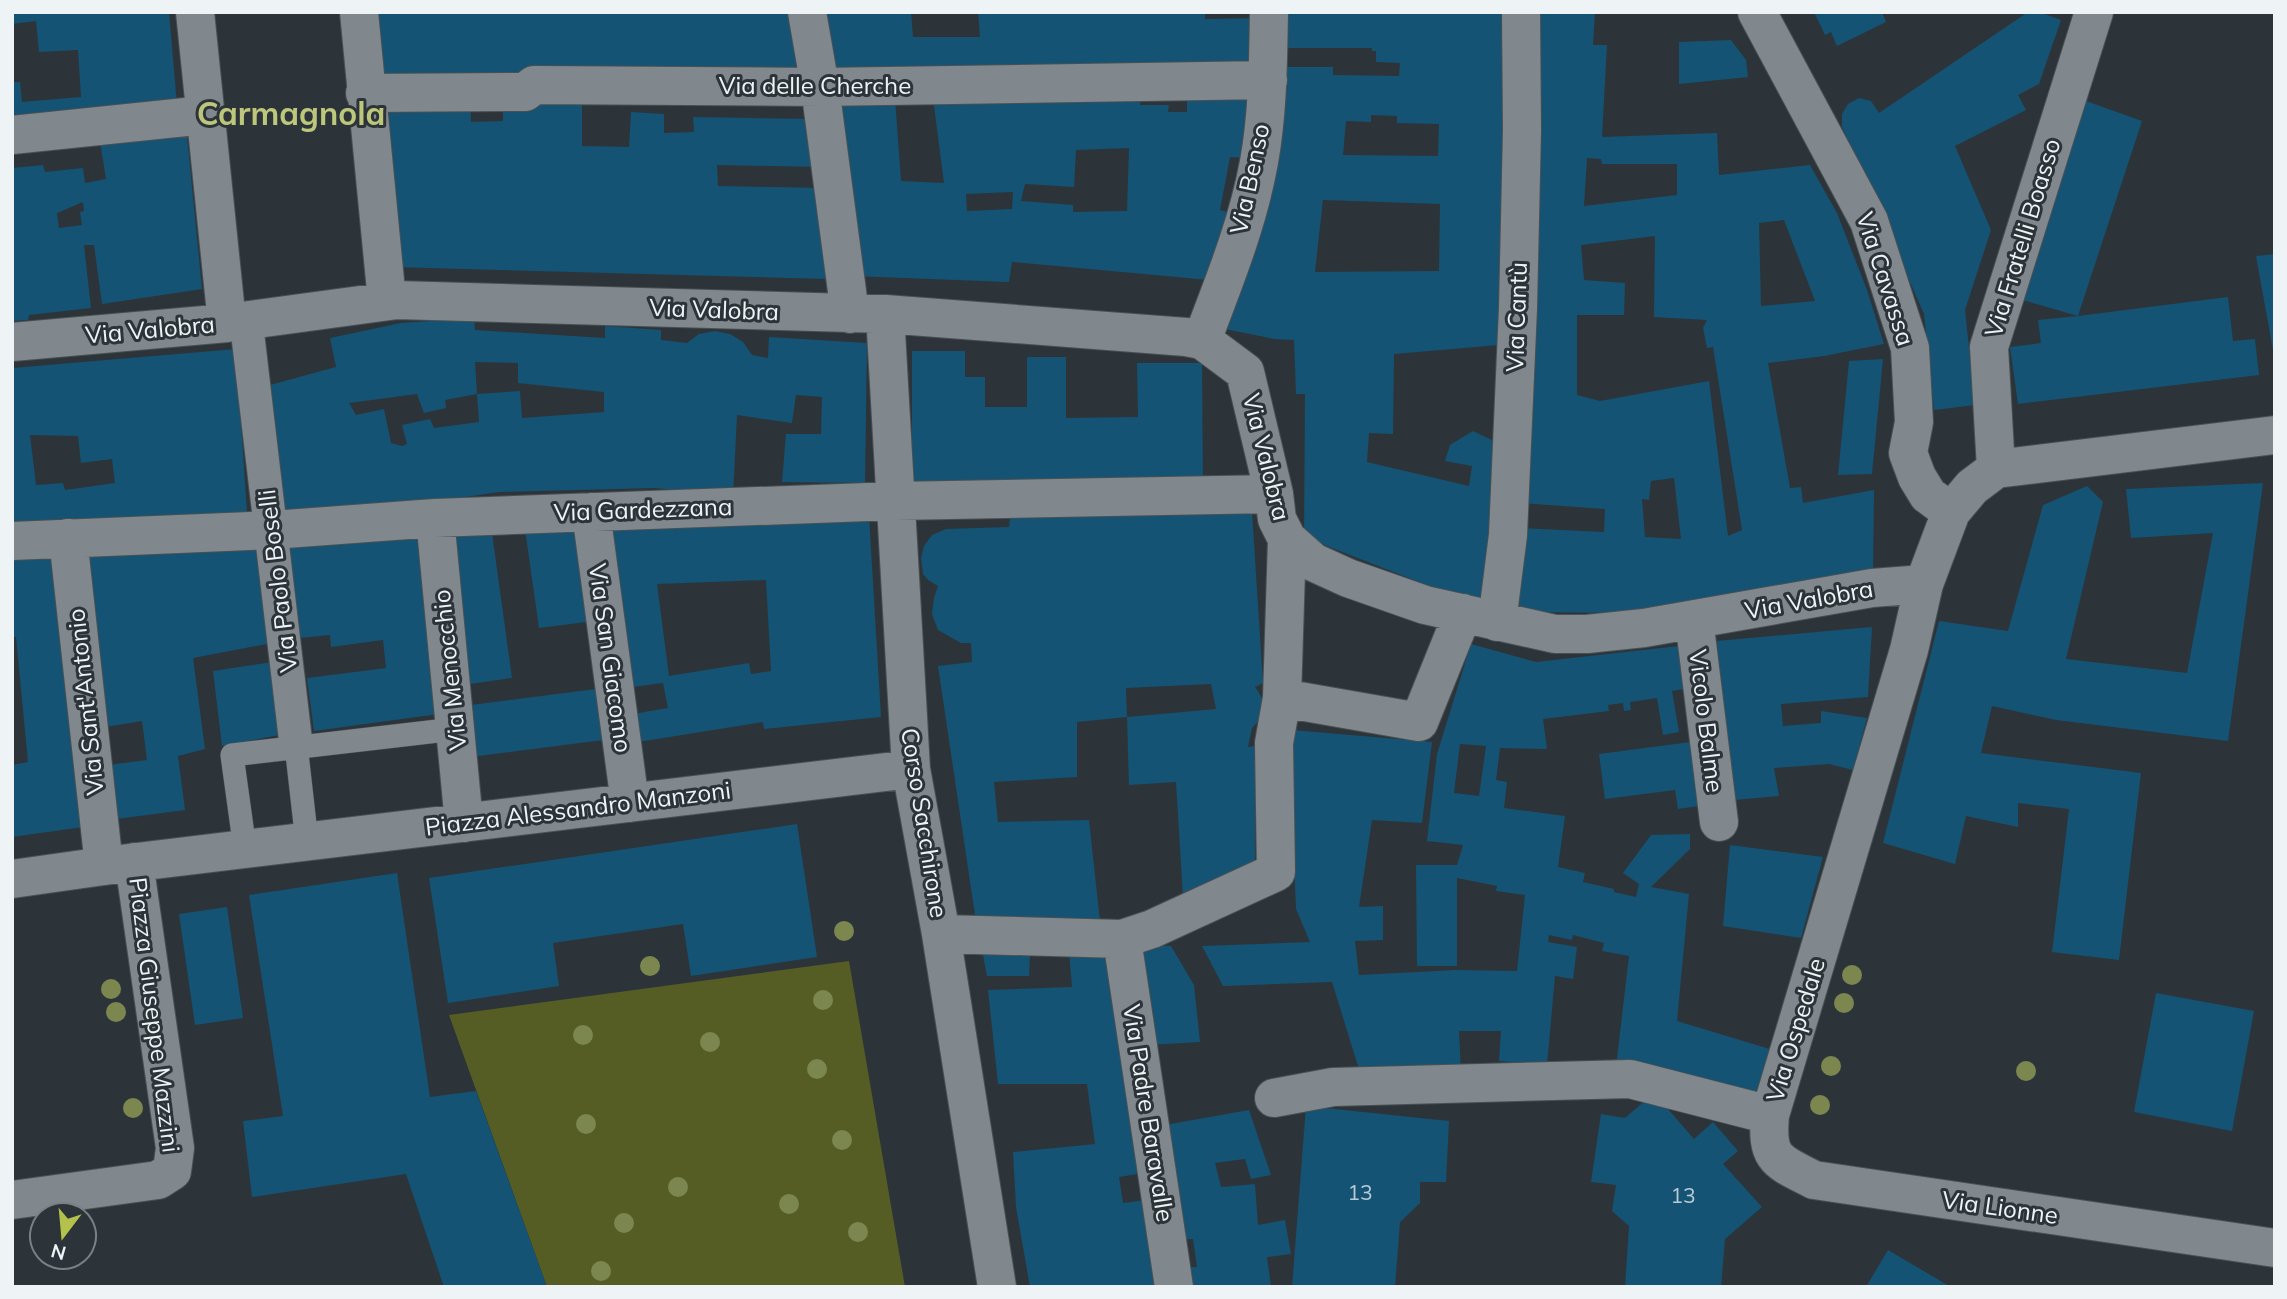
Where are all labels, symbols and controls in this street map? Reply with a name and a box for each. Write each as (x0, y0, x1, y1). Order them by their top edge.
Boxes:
street label: Via delle Cherche (719, 70, 911, 100)
district label: Carmagnola (197, 93, 385, 133)
street label: Via Benso (1223, 121, 1275, 237)
street label: Via Fratelli Boasso (1978, 135, 2067, 341)
street label: Via Cavassa (1850, 208, 1922, 349)
street label: Via Cantù (1499, 262, 1533, 372)
street label: Via Valobra (649, 292, 779, 326)
street label: Via Valobra (84, 308, 216, 350)
street label: Via Valobra (1237, 390, 1297, 523)
street label: Via Paolo Boselli (251, 488, 303, 674)
street label: Via Gardezzana (553, 491, 733, 527)
street label: Via San Giacomo (583, 561, 639, 754)
street label: Via Valobra (1742, 573, 1875, 625)
street label: Via Menocchio (426, 588, 472, 752)
street label: Via Sant'Antonio (60, 607, 110, 797)
street label: Vicolo Balme (1683, 648, 1731, 794)
street label: Corso Sacchirone (895, 726, 955, 920)
street label: Piazza Alessandro Manzoni (423, 774, 732, 842)
street label: Piazza Giuseppe Mazzini (123, 876, 187, 1154)
street label: Via Ospedale (1759, 954, 1831, 1105)
street label: Via Padre Baravalle (1117, 1002, 1181, 1224)
house number: 13 (1347, 1179, 1373, 1205)
house number: 13 (1670, 1182, 1696, 1208)
street label: Via Lionne (1940, 1184, 2060, 1230)
north arrow (28, 1201, 98, 1271)
text: N (48, 1239, 69, 1266)

